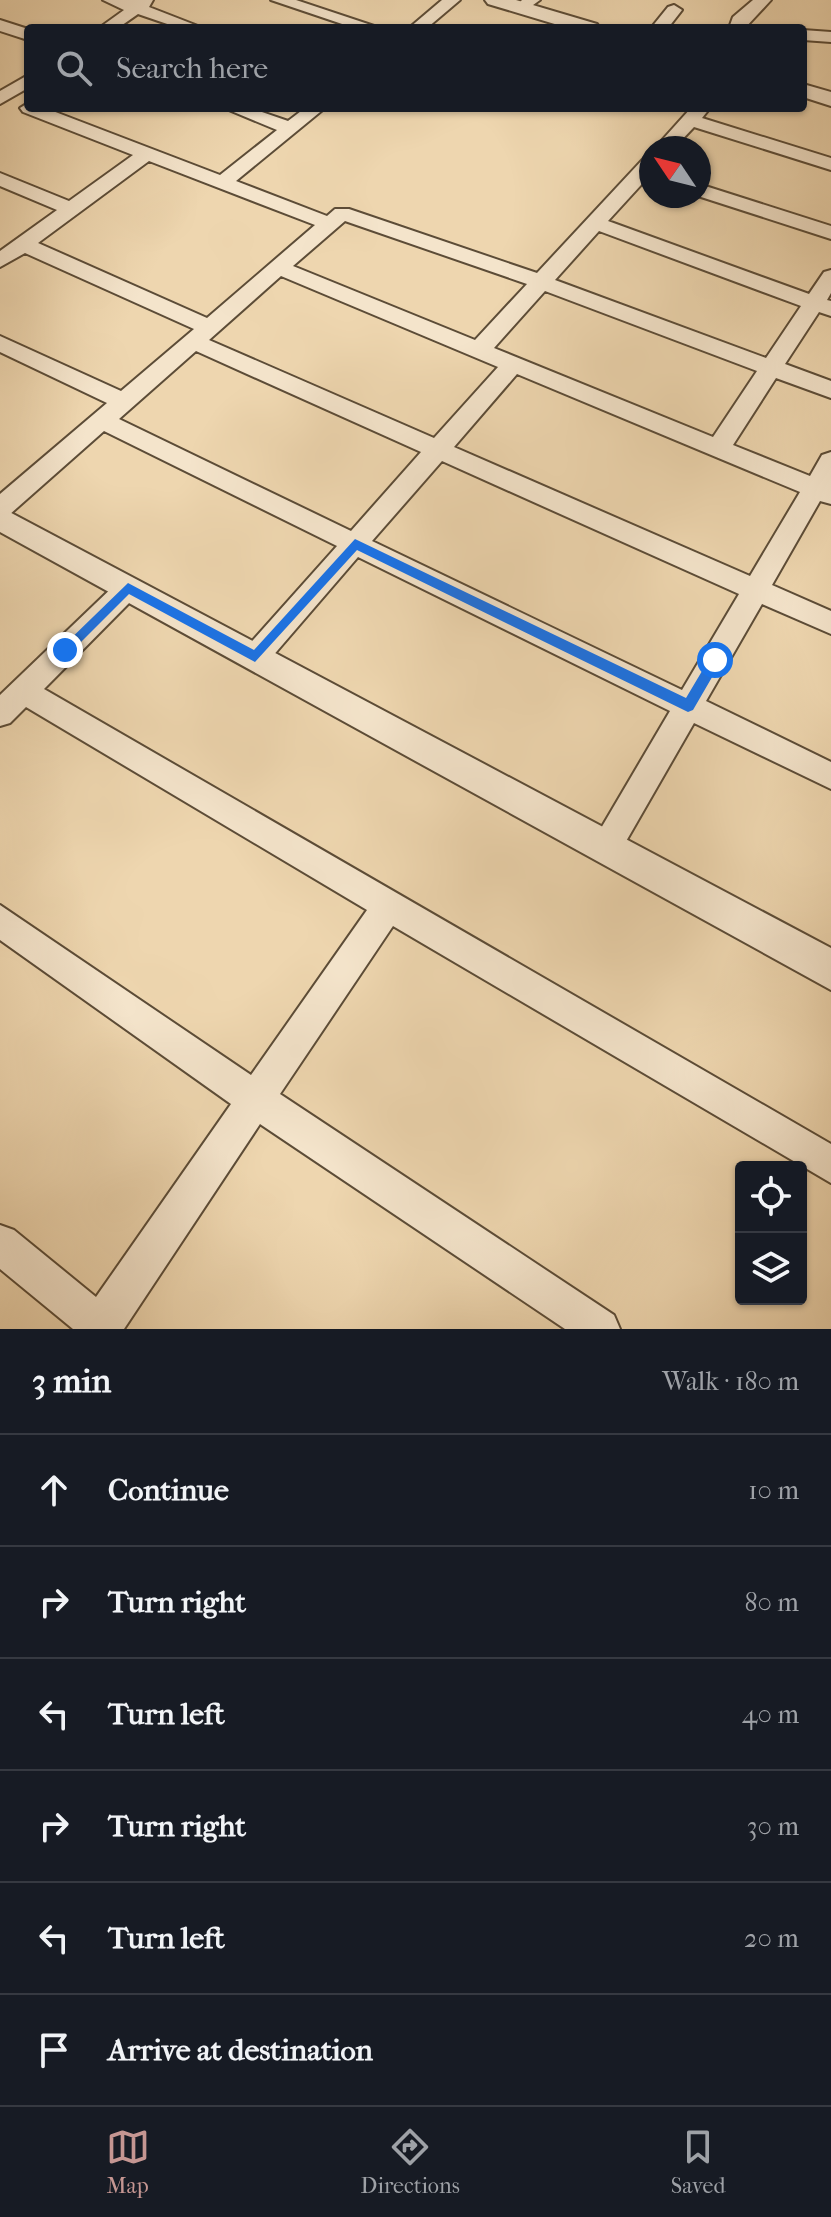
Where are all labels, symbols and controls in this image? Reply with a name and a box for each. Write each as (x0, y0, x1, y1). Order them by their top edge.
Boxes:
search box (24, 24, 807, 112)
icon: search (52, 46, 96, 90)
text: Search here (116, 51, 268, 86)
north arrow (639, 136, 711, 208)
route end (47, 632, 83, 668)
route start (697, 642, 733, 678)
map controls (735, 1161, 807, 1305)
button: locate (735, 1161, 807, 1233)
button: layers (735, 1233, 807, 1305)
text: 3 min (32, 1361, 111, 1401)
text: Walk · 180 m (662, 1366, 799, 1397)
icon: ahead (32, 1468, 76, 1512)
text: Continue (108, 1473, 229, 1508)
text: 10 m (748, 1475, 799, 1506)
icon: right (32, 1580, 76, 1624)
text: Turn right (108, 1585, 246, 1620)
text: 80 m (744, 1587, 799, 1618)
icon: left (32, 1692, 76, 1736)
text: Turn left (108, 1697, 225, 1732)
text: 40 m (742, 1699, 799, 1730)
icon: right (32, 1804, 76, 1848)
text: Turn right (108, 1809, 246, 1844)
text: 30 m (747, 1811, 799, 1842)
icon: left (32, 1916, 76, 1960)
text: Turn left (108, 1921, 225, 1956)
text: 20 m (744, 1923, 799, 1954)
icon: arrive (32, 2028, 76, 2072)
text: Arrive at destination (108, 2033, 373, 2068)
tab: Map (106, 2125, 150, 2199)
tab: Directions (361, 2125, 460, 2199)
tab: Saved (671, 2125, 725, 2199)

